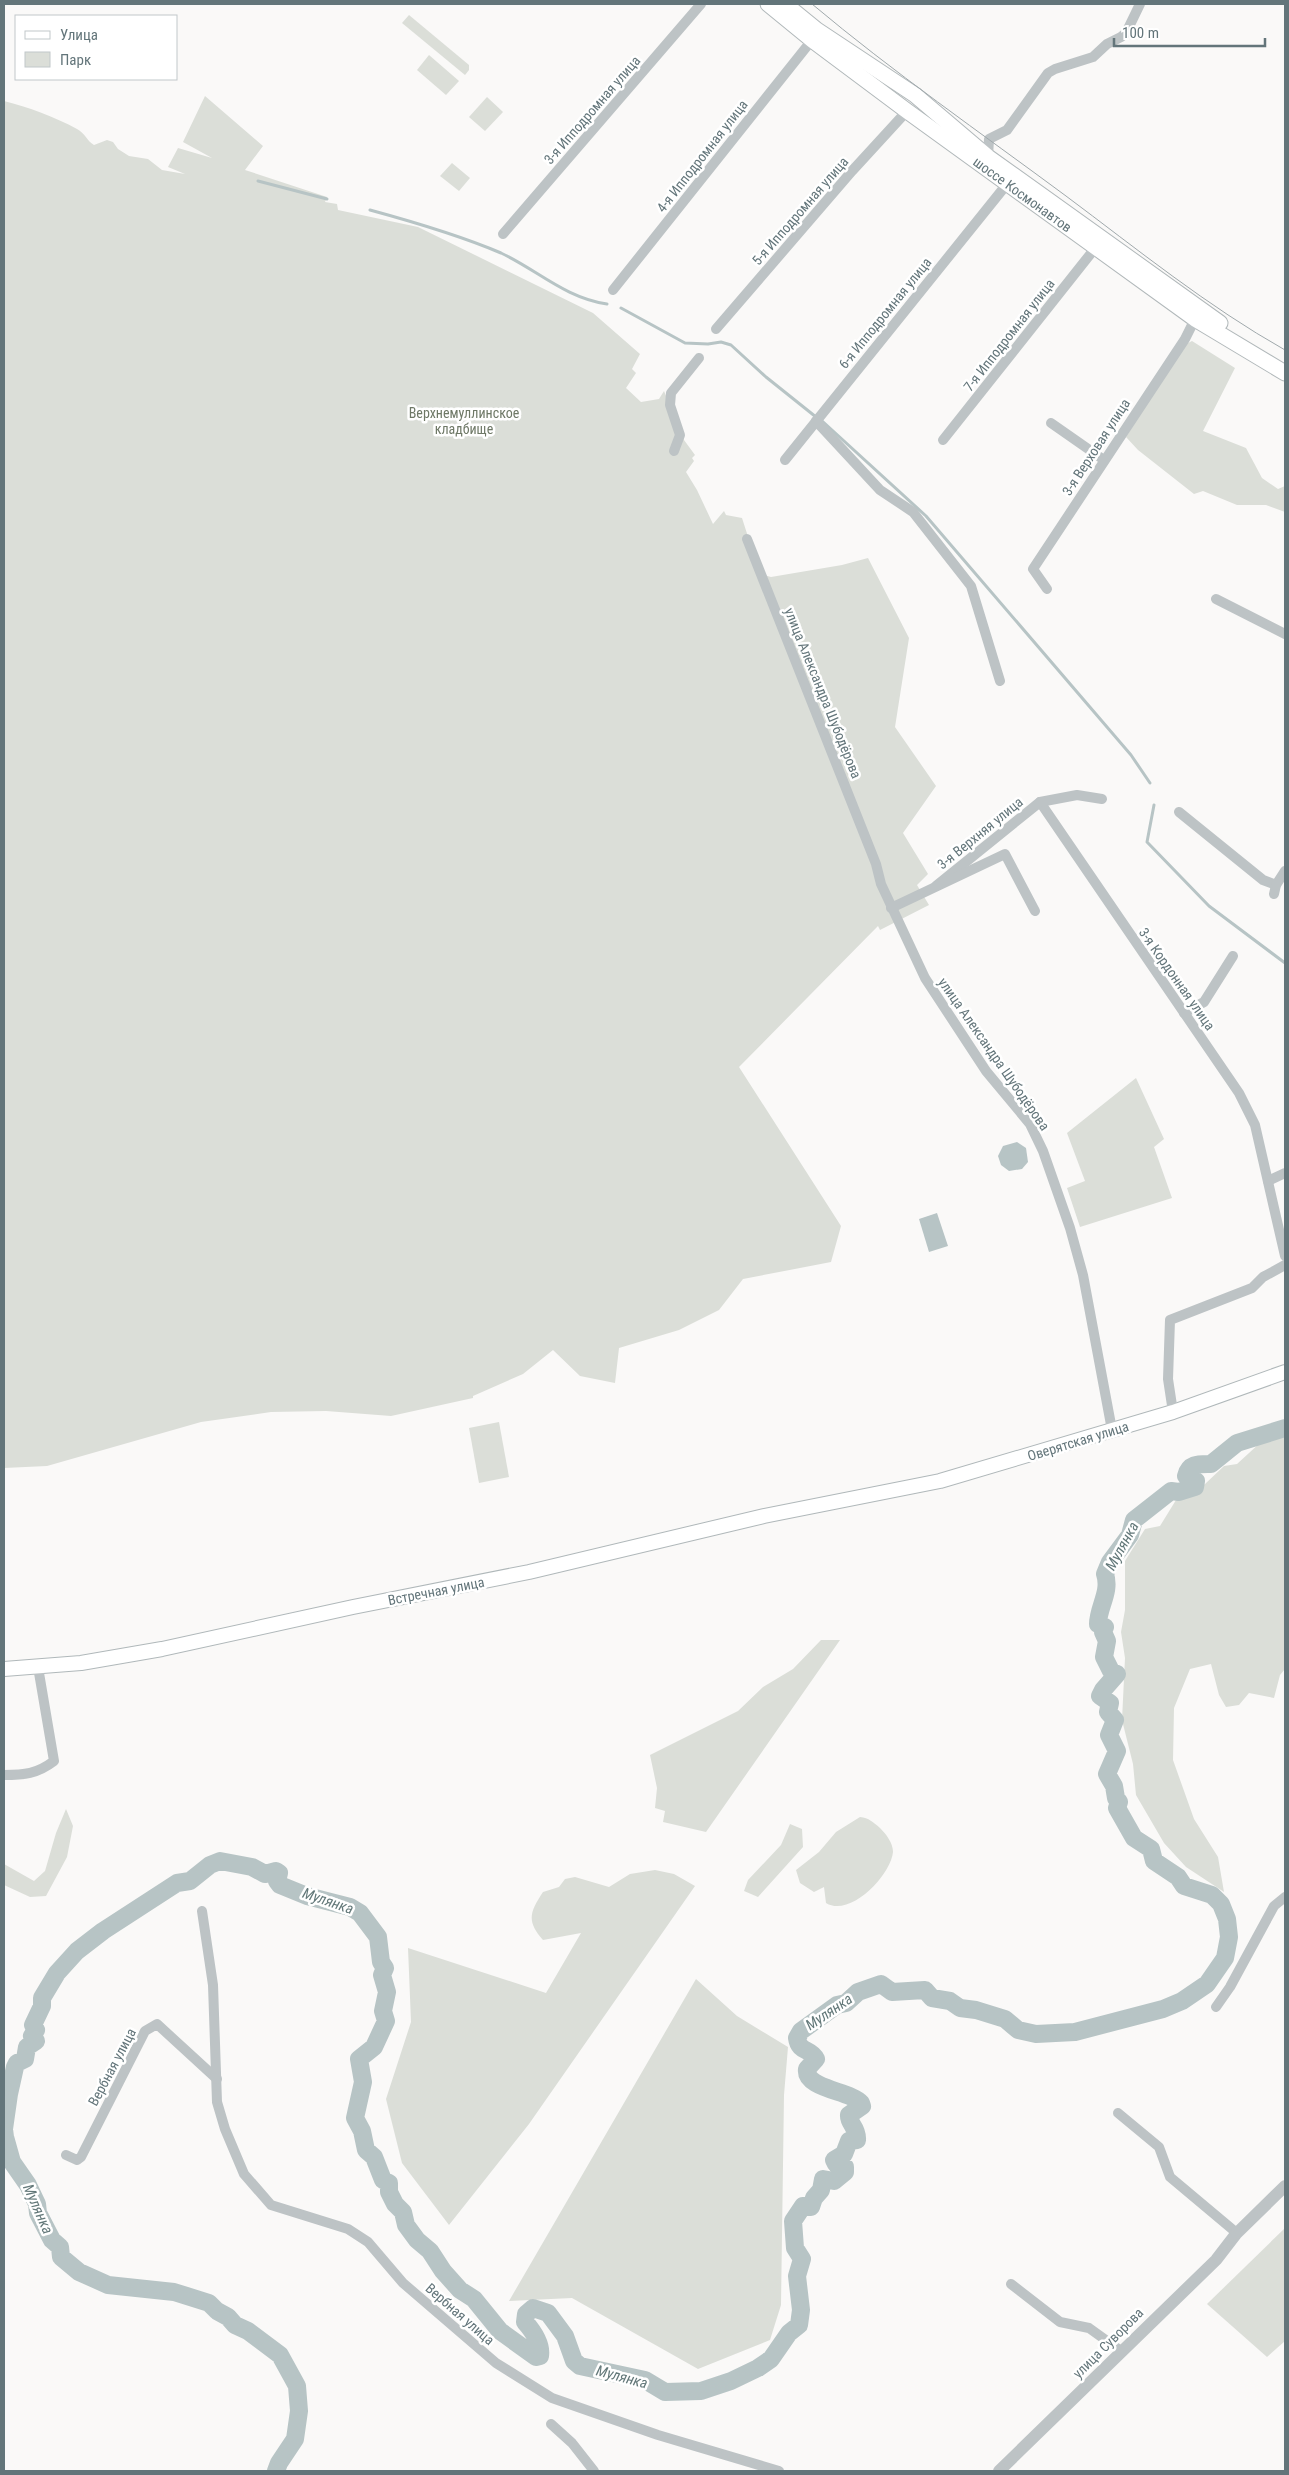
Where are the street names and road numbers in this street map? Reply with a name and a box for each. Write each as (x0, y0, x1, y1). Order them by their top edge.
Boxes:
street label: 3-я Ипподромная улица (541, 53, 643, 167)
street label: 4-я Ипподромная улица (653, 97, 751, 215)
street label: 5-я Ипподромная улица (749, 154, 851, 268)
street label: шоссе Космонавтов (970, 154, 1075, 235)
street label: 6-я Ипподромная улица (835, 254, 935, 372)
street label: 7-я Ипподромная улица (960, 276, 1058, 394)
street label: 3-я Верховая улица (1059, 396, 1133, 498)
street label: улица Александра Шубодёрова (781, 605, 865, 781)
street label: 3-я Верхняя улица (934, 794, 1026, 872)
street label: 3-я Кордонная улица (1136, 925, 1218, 1033)
street label: улица Александра Шубодёрова (935, 975, 1053, 1133)
street label: Оверятская улица (1026, 1418, 1130, 1464)
street label: Встречная улица (386, 1574, 486, 1608)
street label: Вербная улица (85, 2026, 139, 2108)
street label: Вербная улица (423, 2280, 497, 2348)
street label: улица Суворова (1070, 2305, 1146, 2381)

